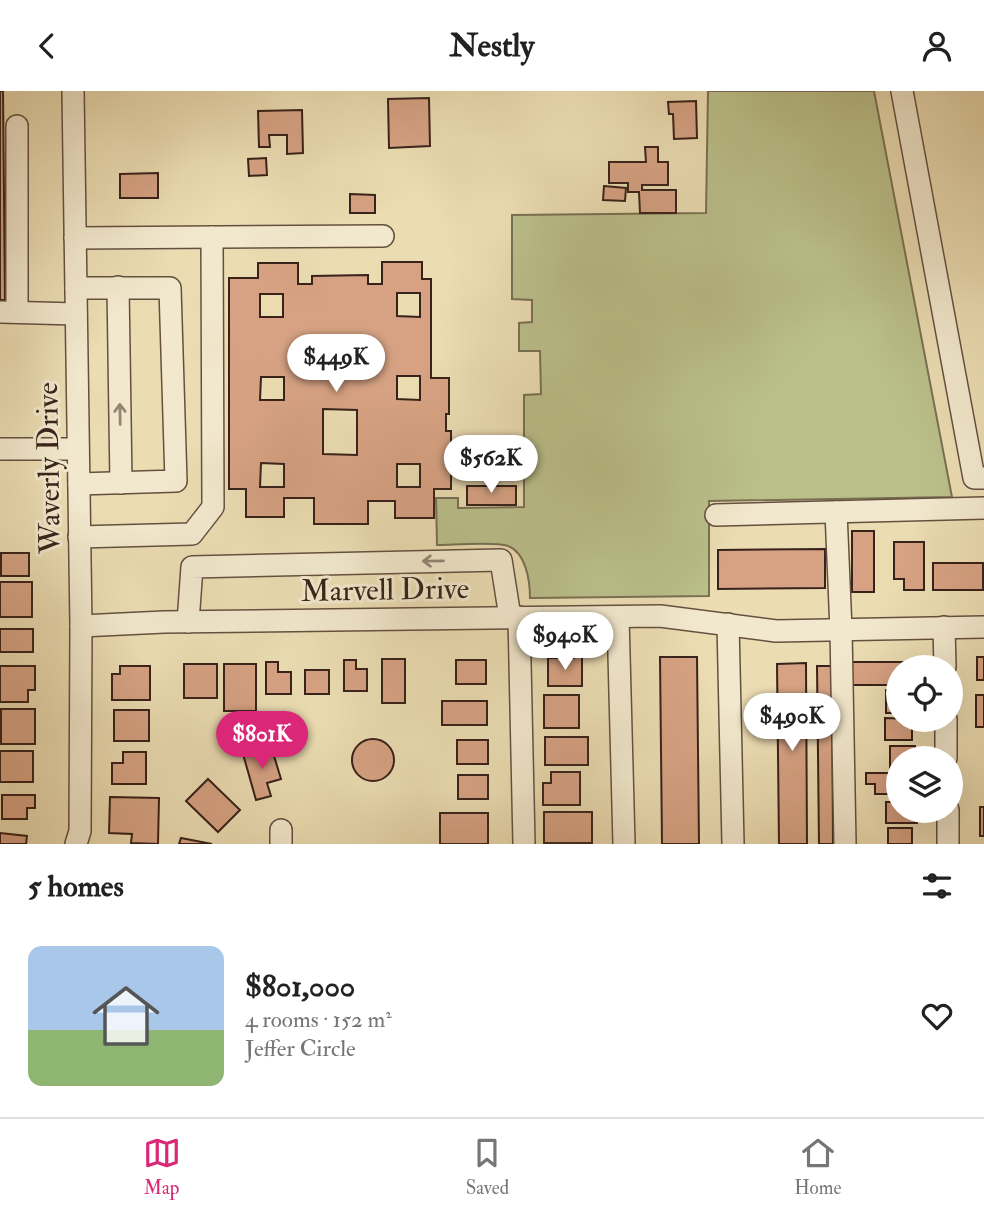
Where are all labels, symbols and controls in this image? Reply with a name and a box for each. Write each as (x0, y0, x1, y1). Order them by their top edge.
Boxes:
text: Nestly (450, 26, 534, 66)
icon: back (28, 27, 66, 65)
icon: person (918, 27, 956, 65)
pin: $449K (287, 335, 385, 394)
text: $449K (303, 342, 369, 371)
street label: Waverly Drive (29, 382, 69, 555)
one-way arrow (113, 403, 126, 426)
pin: $562K (442, 435, 540, 495)
text: $562K (460, 443, 522, 472)
one-way arrow (421, 555, 444, 568)
street label: Marvell Drive (301, 570, 469, 610)
pin: $940K (516, 613, 614, 672)
text: $940K (532, 620, 598, 649)
map controls (886, 655, 963, 823)
button: locate (886, 655, 963, 732)
pin: $490K (743, 693, 841, 753)
text: $490K (759, 701, 825, 730)
pin: $801K (213, 711, 311, 771)
text: $801K (232, 719, 292, 748)
button: layers (886, 746, 963, 823)
icon: filters (918, 867, 956, 905)
text: 5 homes (28, 868, 124, 905)
text: $801,000 (245, 968, 355, 1005)
icon: home (84, 974, 168, 1058)
icon: heart (918, 997, 956, 1035)
text: 4 rooms · 152 m² (245, 1005, 392, 1034)
text: Jeffer Circle (245, 1034, 356, 1063)
tab: Map (143, 1134, 181, 1200)
tab: Saved (466, 1134, 509, 1200)
tab: Home (794, 1134, 841, 1200)

